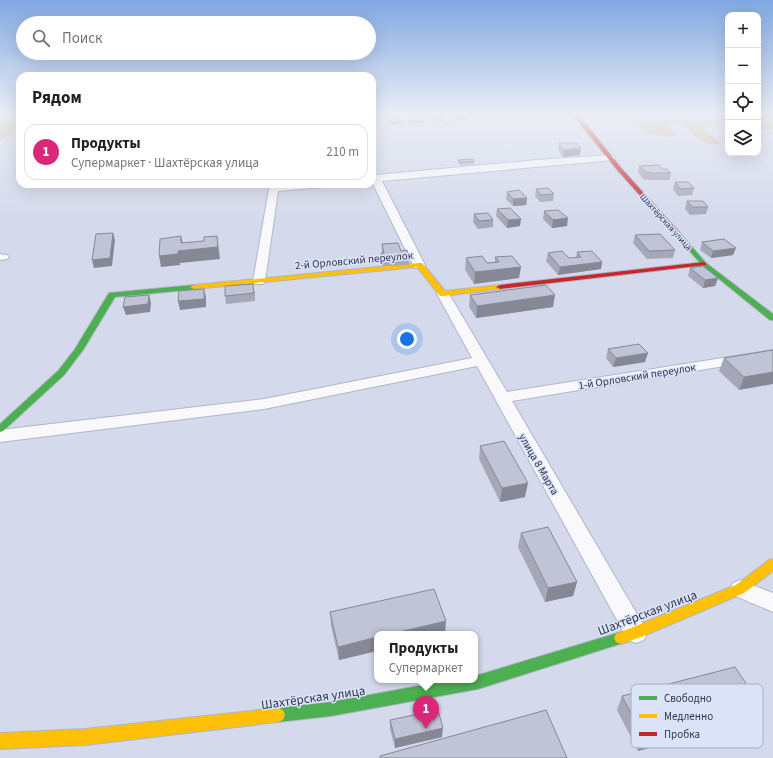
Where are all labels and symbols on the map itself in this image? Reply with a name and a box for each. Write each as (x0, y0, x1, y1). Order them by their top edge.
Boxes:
street label: Шахтёрская улица (636, 191, 695, 254)
street label: 2-й Орловский переулок (294, 248, 414, 273)
your location (397, 329, 417, 349)
street label: 1-й Орловский переулок (577, 360, 697, 393)
street label: улица 8 Марта (515, 431, 562, 498)
street label: Шахтёрская улица (595, 586, 700, 640)
street label: Шахтёрская улица (260, 682, 366, 714)
legend (631, 684, 763, 748)
text: Свободно (664, 691, 712, 706)
pin: 1 (413, 696, 439, 729)
text: Медленно (664, 709, 713, 724)
text: Пробка (664, 727, 700, 742)

